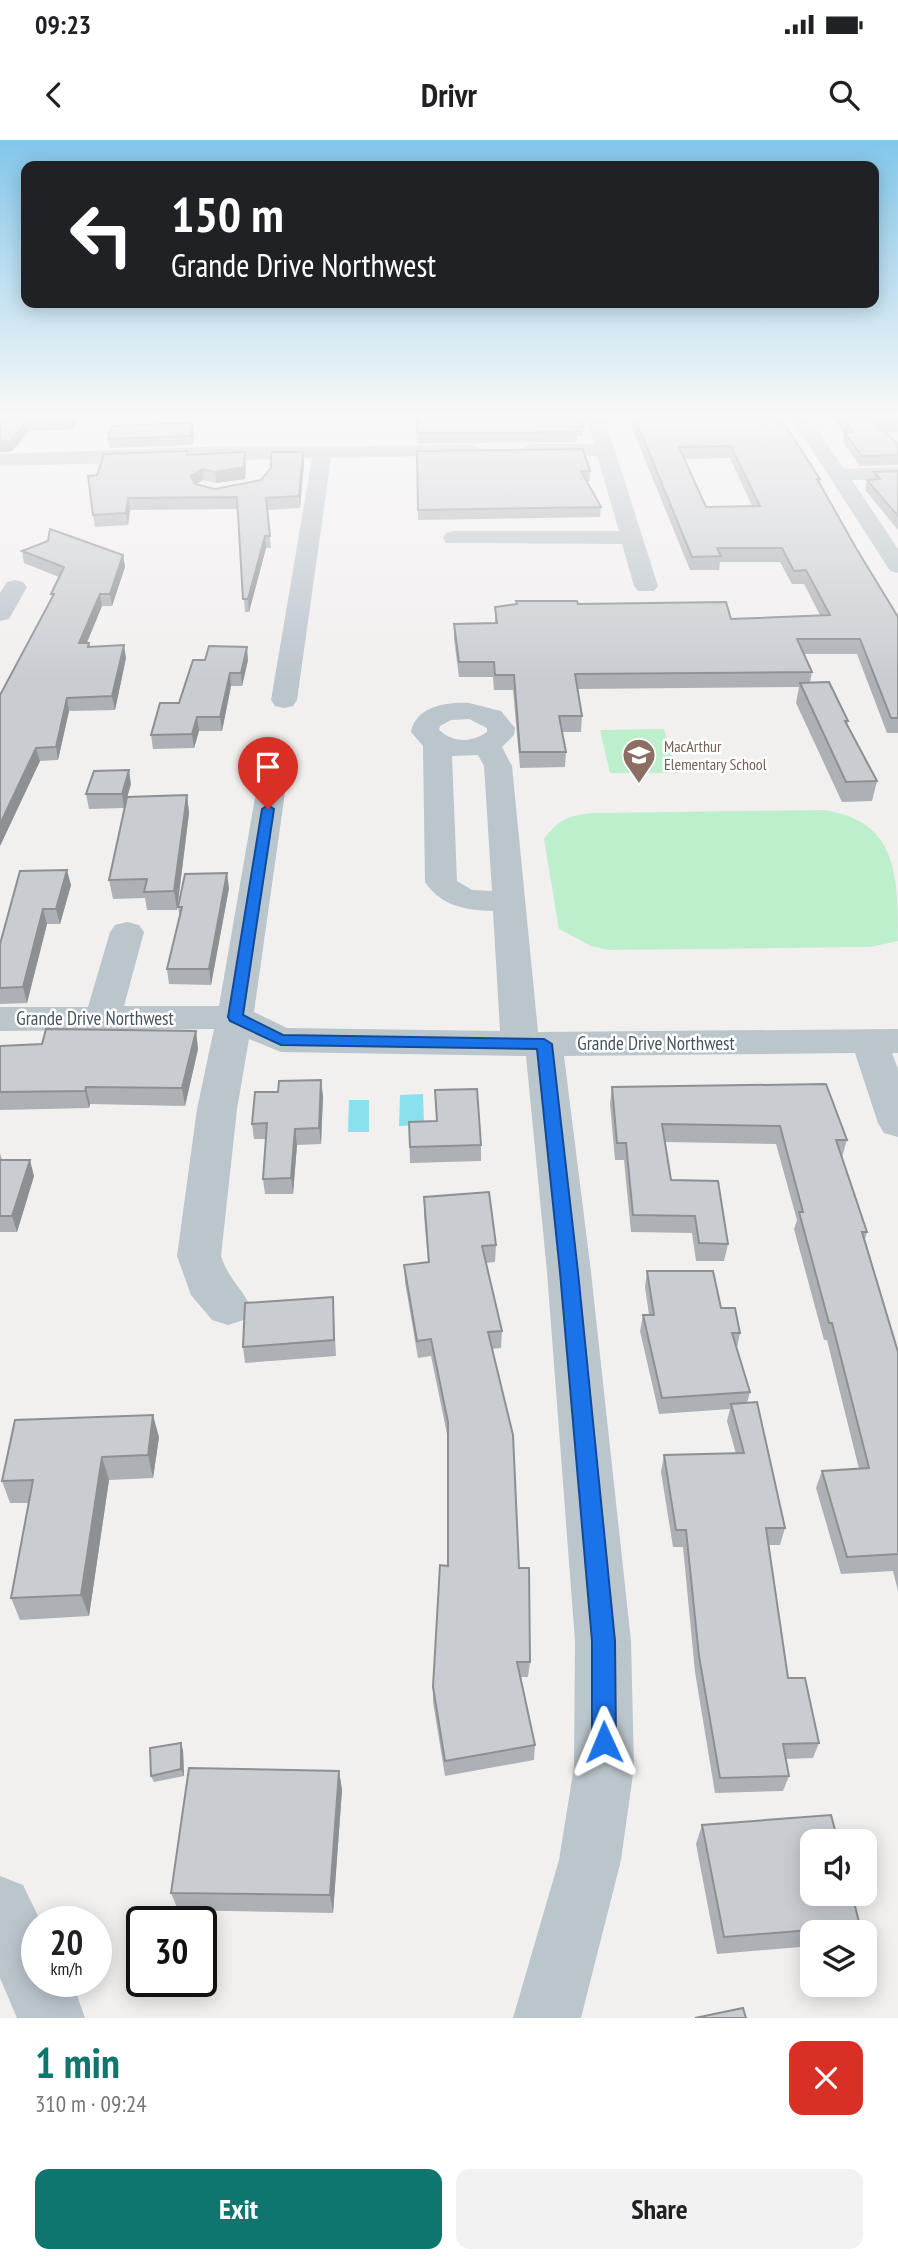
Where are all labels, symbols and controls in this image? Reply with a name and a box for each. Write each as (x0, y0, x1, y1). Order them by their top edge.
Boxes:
text: 09:23 (35, 8, 91, 41)
text: Drivr (421, 74, 477, 116)
icon: back (35, 76, 73, 114)
icon: search (825, 76, 863, 114)
text: 150 m (171, 182, 284, 246)
icon: left (56, 189, 147, 280)
text: Grande Drive Northwest (171, 244, 436, 286)
school or university icon: MacArthur Elementary School (620, 736, 658, 785)
place label: MacArthur Elementary School (664, 736, 767, 774)
pin (238, 737, 298, 809)
icon: arrive (249, 748, 287, 786)
street label: Grande Drive Northwest (16, 1006, 174, 1030)
street label: Grande Drive Northwest (577, 1031, 735, 1055)
position arrow (567, 1705, 641, 1779)
map controls (800, 1829, 877, 1997)
button: sound (800, 1829, 877, 1906)
speed limit sign: 30 (126, 1906, 217, 1997)
text: 20 (50, 1919, 83, 1965)
button: layers (800, 1920, 877, 1997)
text: km/h (51, 1957, 82, 1980)
text: 1 min (35, 2035, 120, 2090)
button: close (789, 2041, 863, 2115)
text: 310 m · 09:24 (35, 2089, 147, 2118)
button: Exit (35, 2169, 442, 2249)
button: Share (456, 2169, 863, 2249)

